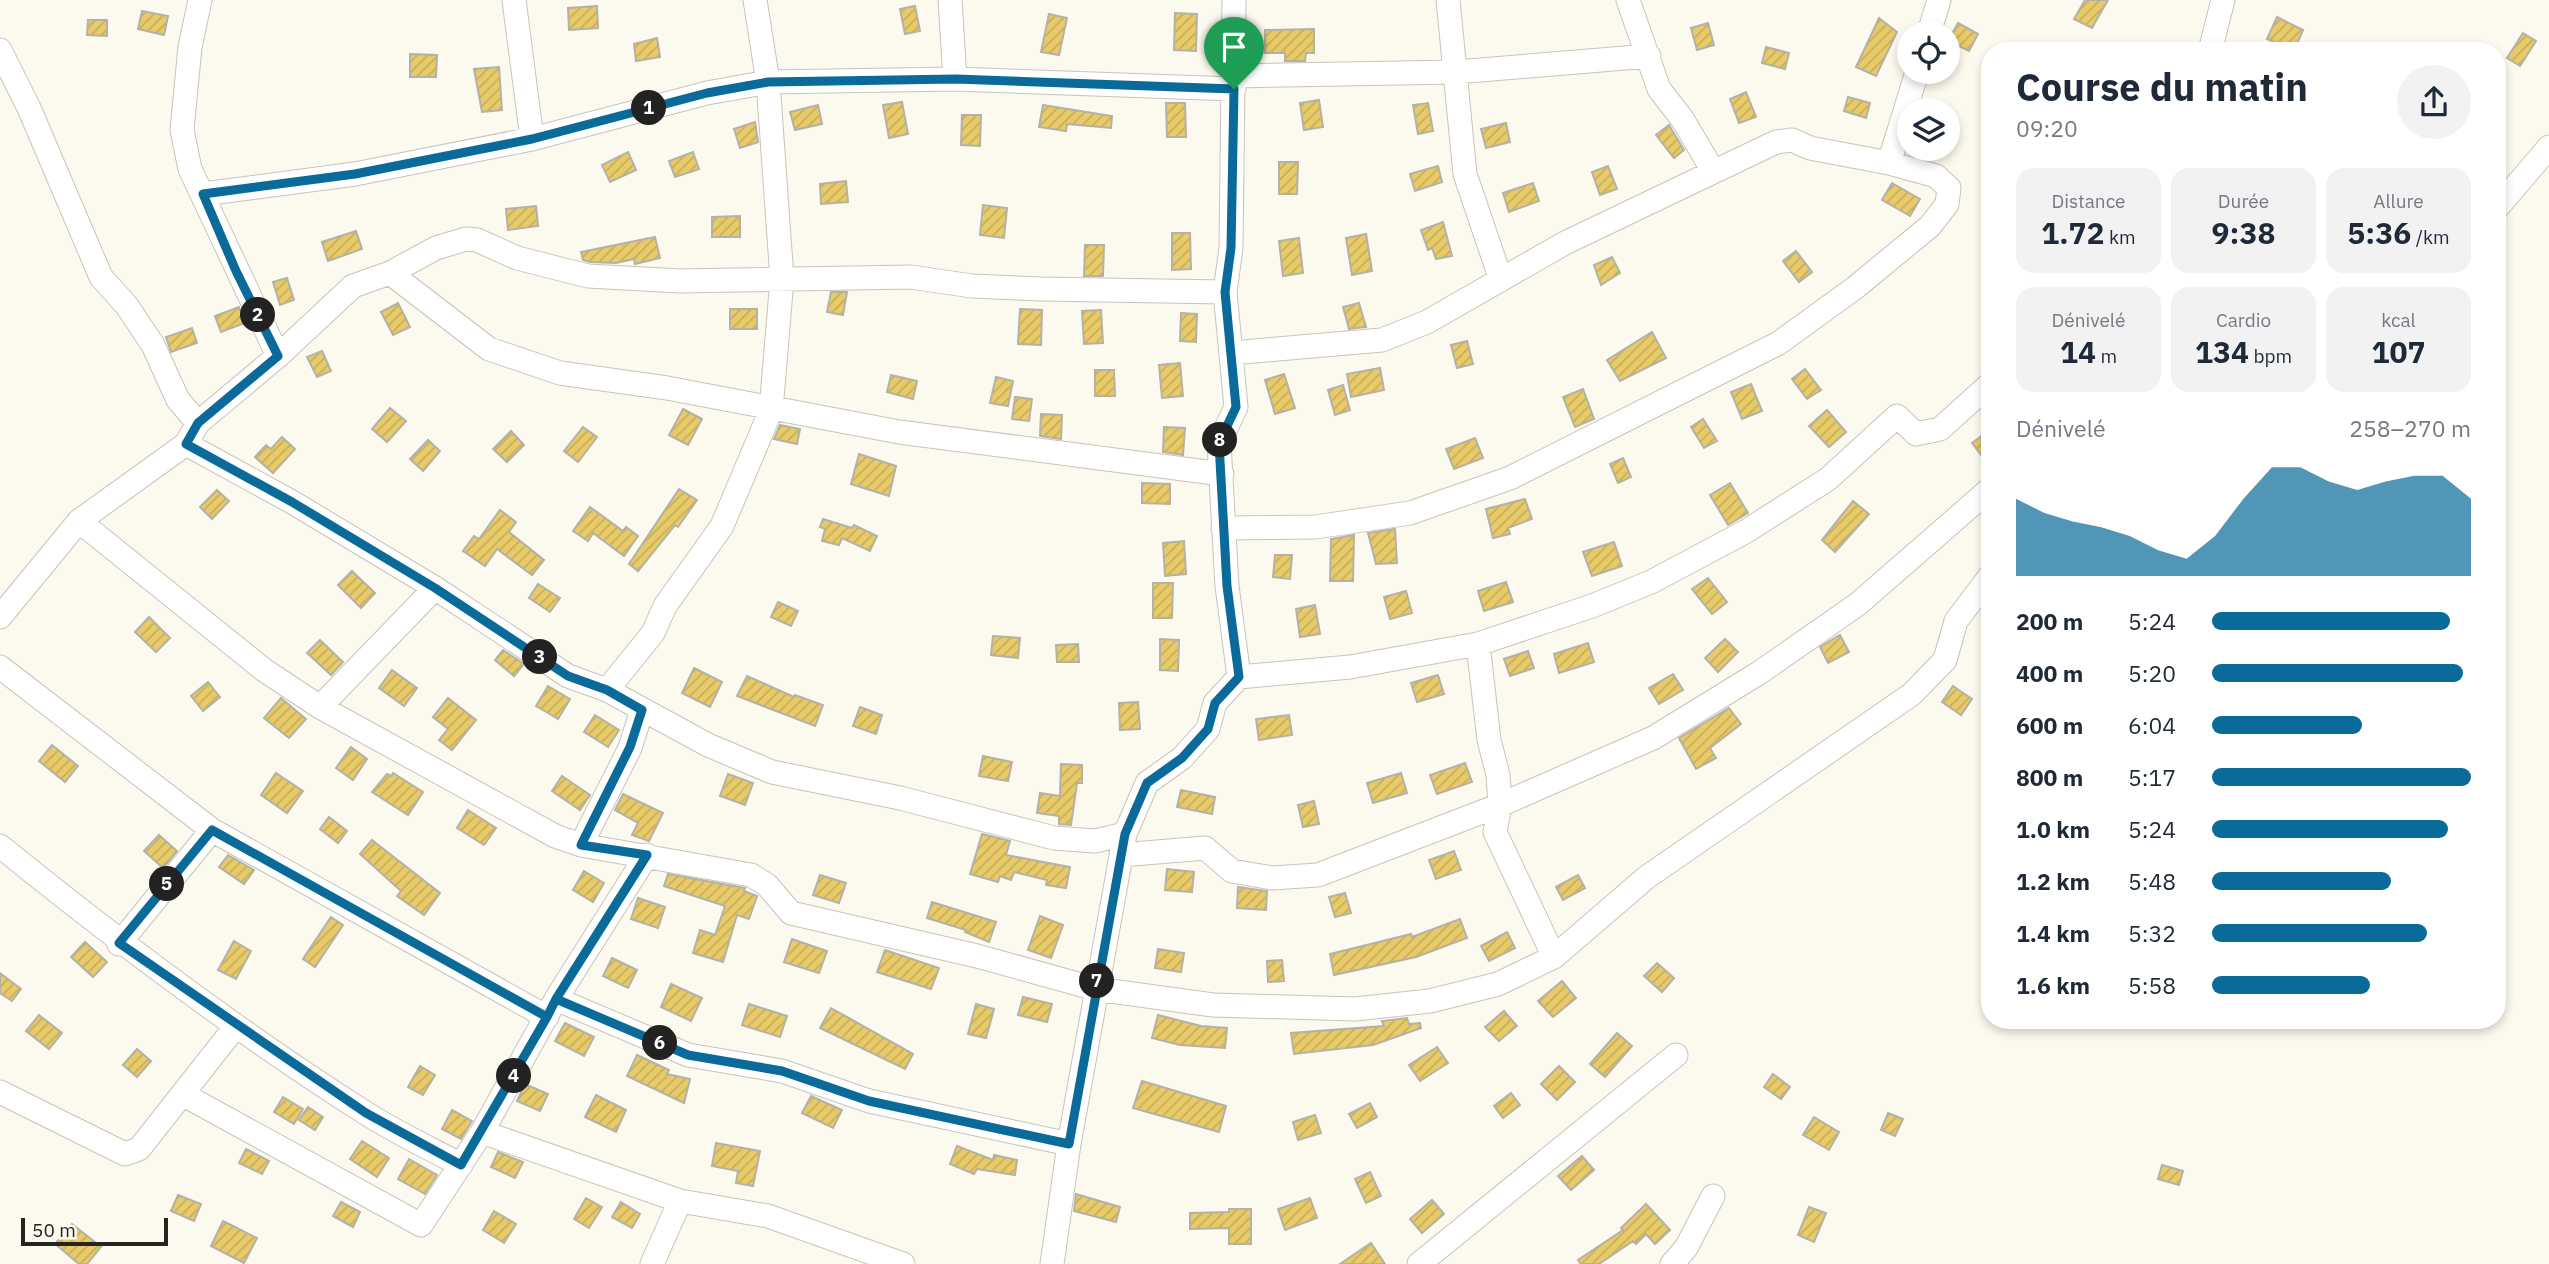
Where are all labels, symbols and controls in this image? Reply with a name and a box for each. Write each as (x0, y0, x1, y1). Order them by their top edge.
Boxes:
pin (1204, 17, 1264, 89)
map controls (1897, 21, 1960, 161)
button: locate (1897, 21, 1960, 84)
icon: arrive (1215, 28, 1253, 66)
text: Course du matin (2016, 62, 2308, 111)
button: share (2397, 65, 2471, 139)
pin: 1 (632, 90, 666, 126)
text: 1 (643, 95, 654, 119)
button: layers (1897, 98, 1960, 161)
text: 09:20 (2016, 113, 2078, 143)
text: Distance (2051, 189, 2126, 213)
text: Durée (2218, 189, 2269, 213)
text: Allure (2373, 189, 2424, 213)
text: 1.72 (2041, 213, 2105, 252)
text: 9:38 (2212, 213, 2275, 252)
text: 5:36 (2347, 213, 2411, 252)
text: km (2105, 225, 2136, 249)
text: /km (2411, 225, 2450, 249)
pin: 2 (240, 298, 276, 332)
text: 2 (252, 302, 263, 326)
text: Dénivelé (2052, 308, 2125, 332)
text: Cardio (2216, 308, 2271, 332)
text: kcal (2381, 308, 2416, 332)
text: 14 (2060, 332, 2096, 371)
text: 134 (2195, 332, 2249, 371)
text: 107 (2372, 332, 2426, 371)
text: m (2096, 344, 2117, 368)
text: bpm (2249, 344, 2292, 368)
text: Dénivelé (2016, 413, 2106, 443)
text: 258–270 m (2349, 413, 2471, 443)
pin: 8 (1202, 422, 1238, 458)
text: 8 (1214, 427, 1225, 451)
text: 200 m (2016, 606, 2083, 636)
text: 5:24 (2128, 606, 2176, 636)
pin: 3 (522, 640, 558, 674)
text: 3 (534, 644, 545, 668)
text: 400 m (2016, 658, 2083, 688)
text: 5:20 (2128, 658, 2176, 688)
text: 600 m (2016, 710, 2083, 740)
text: 6:04 (2128, 710, 2176, 740)
text: 800 m (2016, 762, 2083, 792)
text: 5:17 (2128, 762, 2176, 792)
text: 1.0 km (2016, 814, 2090, 844)
text: 5:24 (2128, 814, 2176, 844)
pin: 5 (150, 866, 184, 902)
text: 1.2 km (2016, 866, 2090, 896)
text: 5:48 (2128, 866, 2176, 896)
text: 5 (161, 871, 172, 895)
text: 1.4 km (2016, 918, 2090, 948)
text: 5:32 (2128, 918, 2176, 948)
pin: 7 (1080, 964, 1114, 998)
text: 7 (1091, 968, 1102, 992)
text: 1.6 km (2016, 970, 2090, 1000)
text: 5:58 (2128, 970, 2176, 1000)
pin: 6 (642, 1026, 678, 1060)
text: 6 (654, 1030, 665, 1054)
pin: 4 (496, 1058, 532, 1094)
text: 4 (508, 1063, 519, 1087)
scale bar (21, 1215, 168, 1247)
text: 50 m (32, 1218, 76, 1242)

